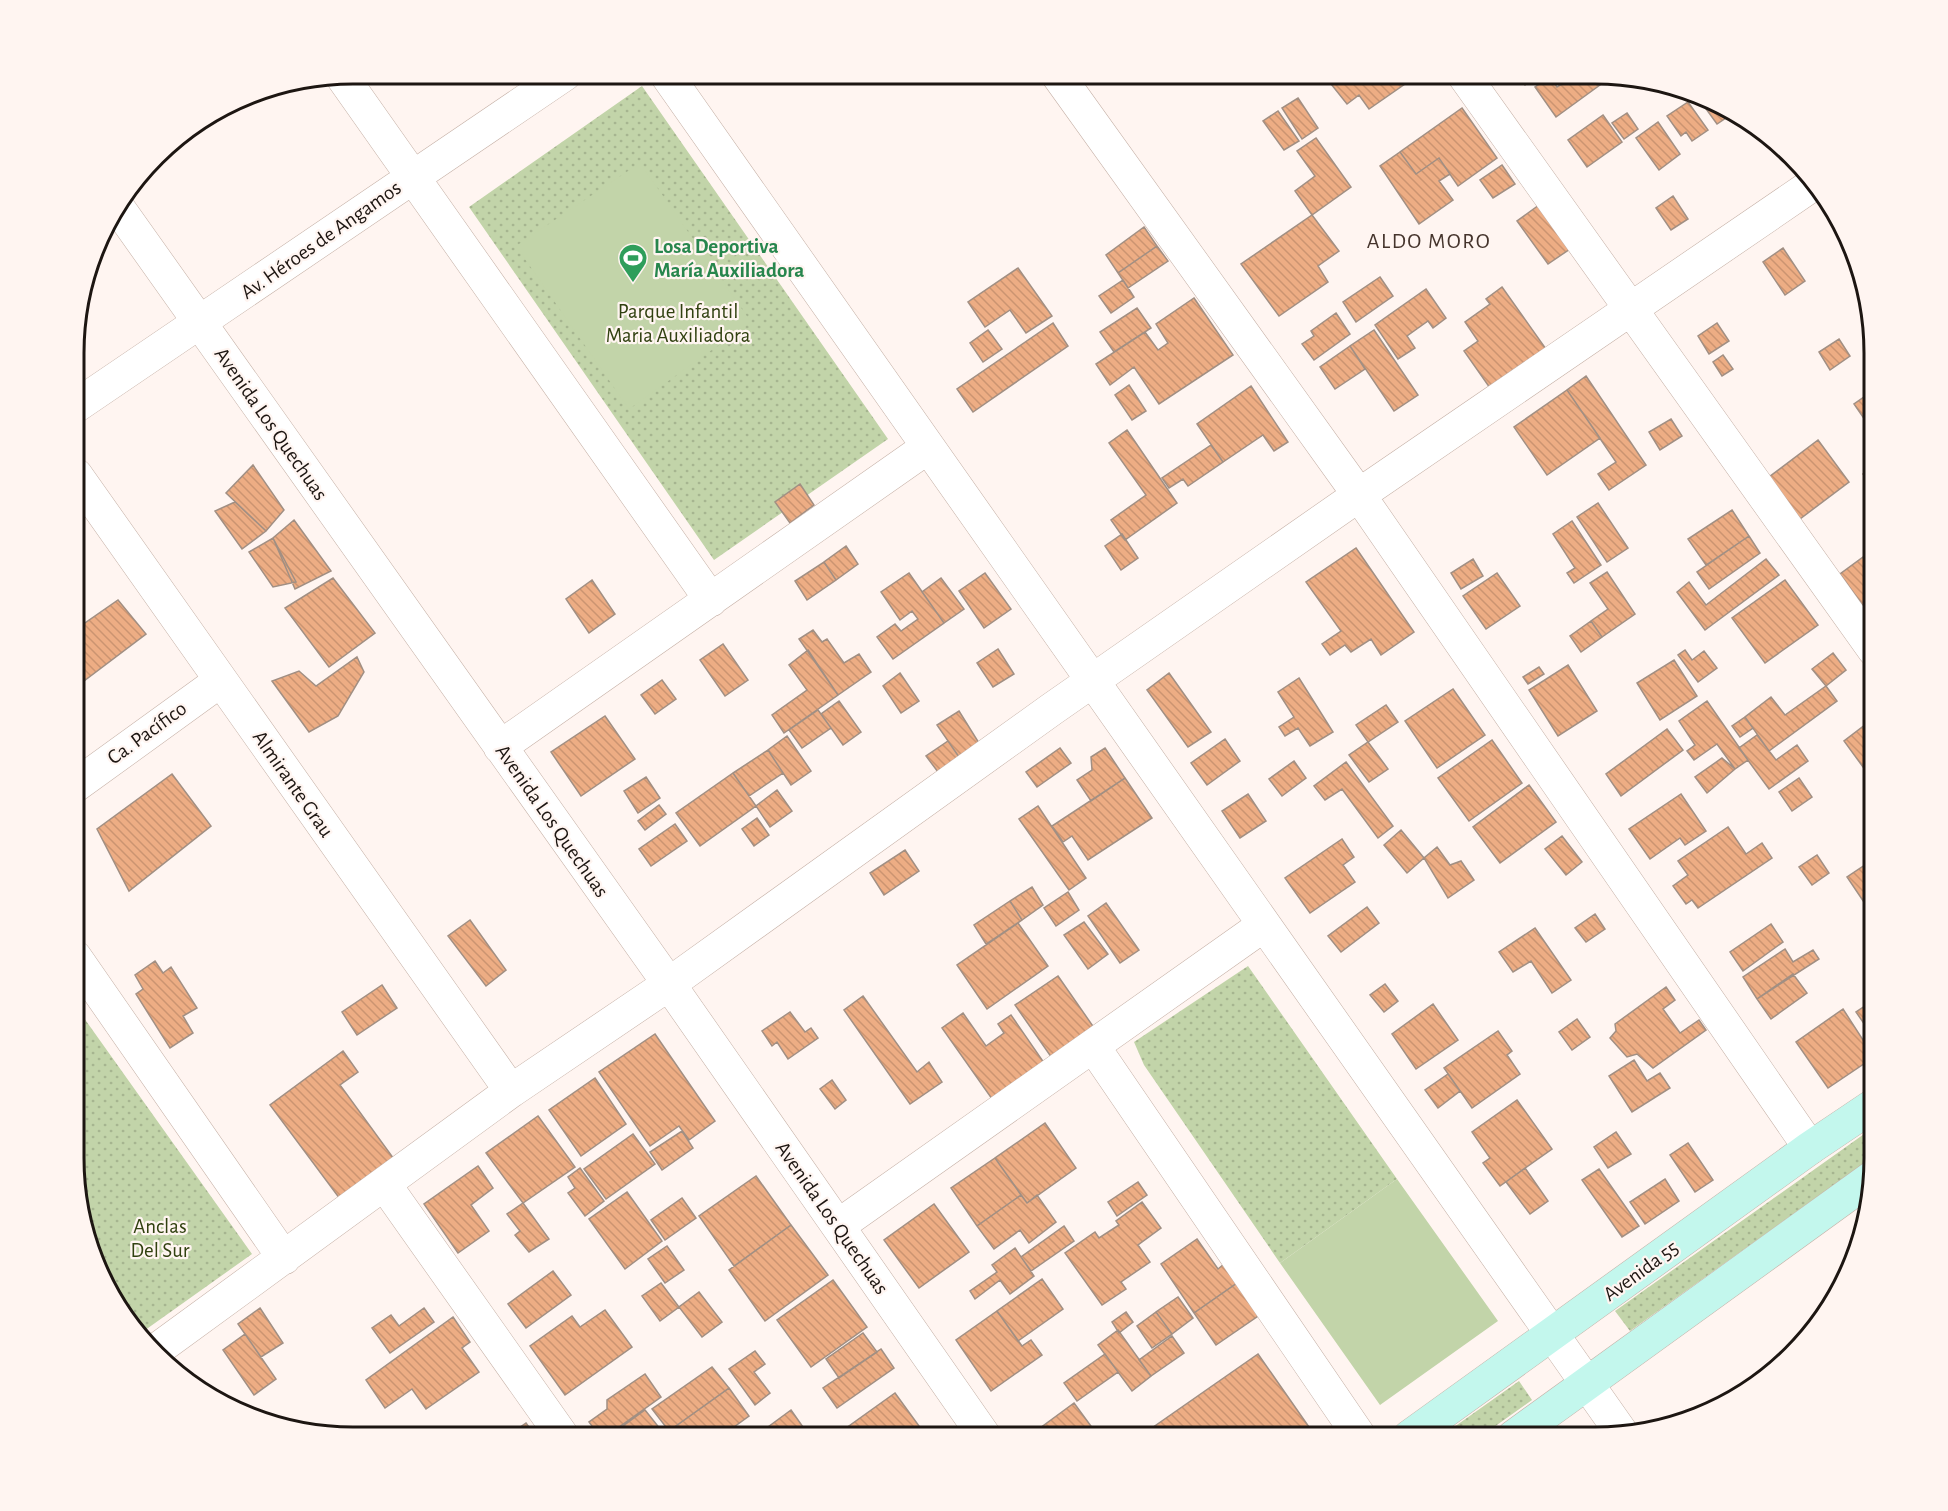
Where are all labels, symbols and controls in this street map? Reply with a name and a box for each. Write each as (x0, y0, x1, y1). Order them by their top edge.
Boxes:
street label: Av. Héroes de Angamos (237, 177, 405, 303)
district label: ALDO MORO (1367, 230, 1491, 252)
place label: Losa Deportiva María Auxiliadora (654, 236, 804, 281)
sports icon: Losa Deportiva María Auxiliadora (617, 242, 649, 284)
park label: Parque Infantil Maria Auxiliadora (606, 301, 751, 346)
street label: Avenida Los Quechuas (211, 344, 331, 504)
street label: Ca. Pacífico (104, 697, 190, 769)
street label: Almirante Grau (249, 727, 338, 841)
street label: Avenida Los Quechuas (492, 741, 612, 901)
street label: Avenida Los Quechuas (772, 1138, 892, 1298)
park label: Anclas Del Sur (130, 1216, 190, 1261)
street label: Avenida 55 (1599, 1237, 1683, 1305)

